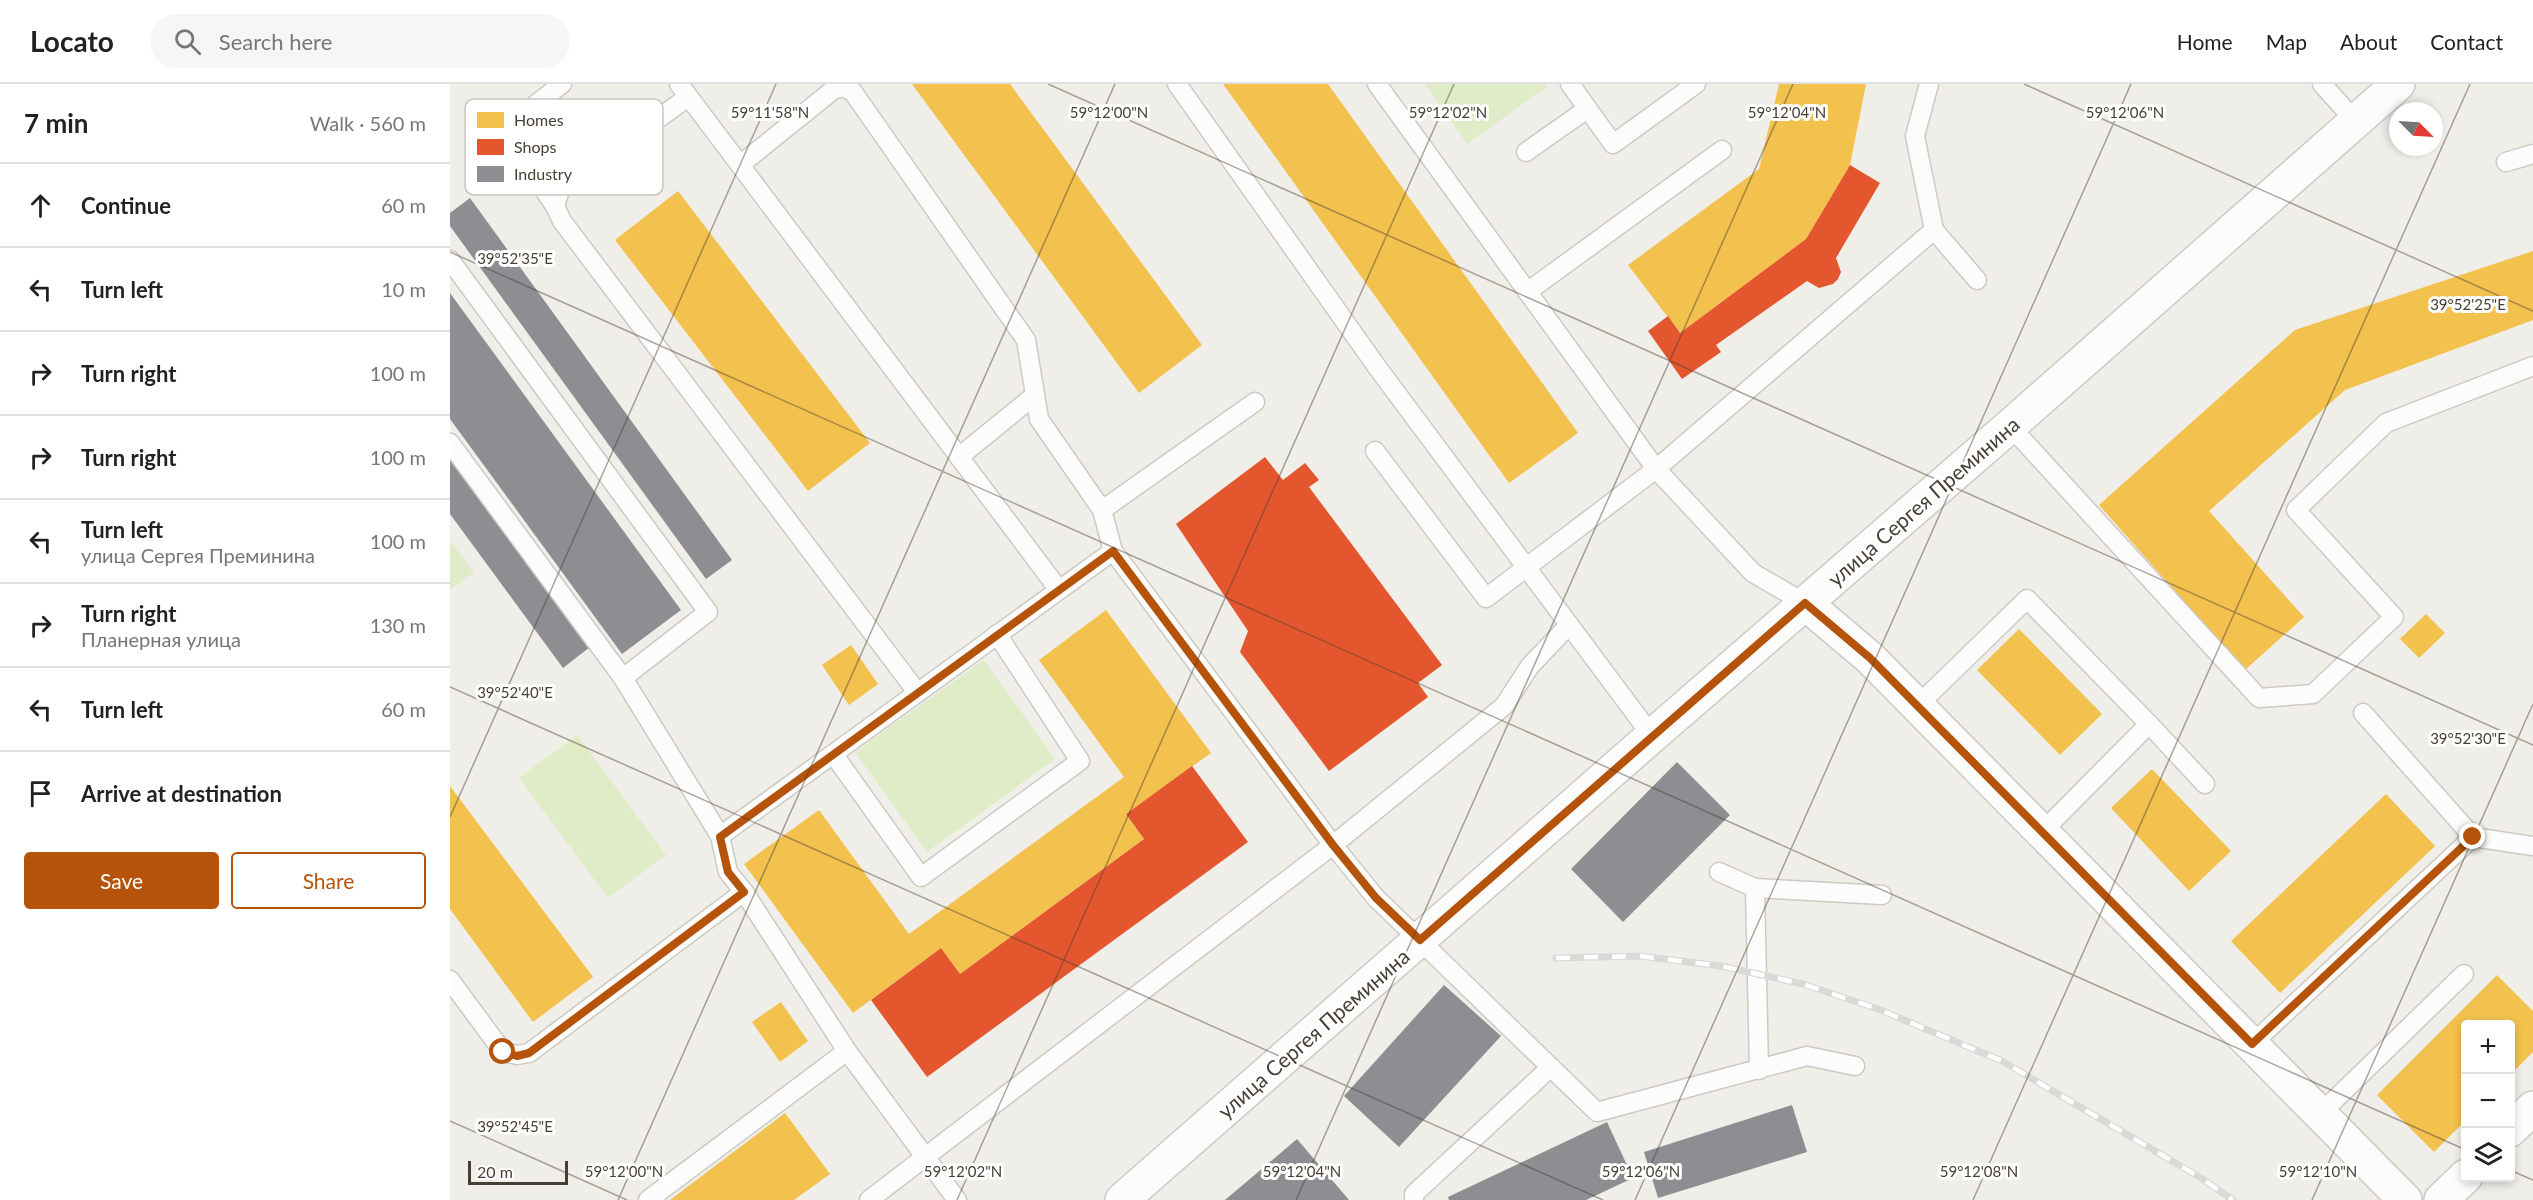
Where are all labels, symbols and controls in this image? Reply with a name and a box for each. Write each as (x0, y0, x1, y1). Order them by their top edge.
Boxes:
search box (150, 14, 570, 68)
text: Locato (30, 24, 114, 58)
icon: search (171, 25, 204, 58)
text: Search here (219, 28, 332, 55)
text: Home (2177, 29, 2233, 54)
text: Map (2266, 29, 2307, 54)
text: About (2340, 29, 2397, 54)
text: Contact (2430, 29, 2503, 54)
legend (465, 99, 663, 195)
north arrow (2389, 102, 2443, 156)
text: 59°11'58"N (731, 103, 809, 121)
text: 59°12'00"N (1070, 103, 1148, 121)
text: 59°12'02"N (1409, 103, 1487, 121)
text: 59°12'04"N (1748, 103, 1826, 121)
text: 59°12'06"N (2086, 103, 2164, 121)
text: 7 min (24, 107, 88, 139)
text: Homes (514, 110, 564, 129)
text: Walk · 560 m (310, 111, 426, 135)
text: Shops (514, 137, 557, 156)
text: Industry (514, 164, 573, 183)
icon: ahead (24, 189, 57, 222)
text: Continue (81, 192, 171, 219)
text: 60 m (381, 193, 426, 217)
text: 39°52'35"E (477, 249, 553, 267)
icon: left (24, 273, 57, 306)
text: Turn left (81, 276, 163, 303)
text: 10 m (381, 277, 426, 301)
text: 39°52'25"E (2430, 295, 2506, 313)
icon: right (24, 357, 57, 390)
text: Turn right (81, 360, 176, 387)
text: 100 m (370, 361, 426, 385)
street label: улица Сергея Преминина (1822, 411, 2024, 591)
icon: right (24, 441, 57, 474)
text: Turn right (81, 444, 176, 471)
text: 100 m (370, 445, 426, 469)
text: Turn left (81, 516, 163, 543)
icon: left (24, 525, 57, 558)
text: 100 m (370, 529, 426, 553)
text: улица Сергея Преминина (81, 543, 315, 567)
text: Turn right (81, 600, 176, 627)
icon: right (24, 609, 57, 642)
text: 130 m (370, 613, 426, 637)
text: Планерная улица (81, 627, 241, 651)
text: 39°52'40"E (477, 683, 553, 701)
icon: left (24, 693, 57, 726)
text: Turn left (81, 696, 163, 723)
text: 60 m (381, 697, 426, 721)
text: 39°52'30"E (2430, 729, 2506, 747)
icon: arrive (24, 777, 57, 810)
text: Arrive at destination (81, 780, 282, 807)
route end (2459, 823, 2485, 849)
button: Save (24, 852, 219, 909)
button: Share (231, 852, 426, 909)
street label: улица Сергея Преминина (1212, 943, 1414, 1123)
map controls (2461, 1020, 2515, 1182)
button: + (2461, 1020, 2515, 1074)
route start (489, 1038, 515, 1064)
button: − (2461, 1074, 2515, 1128)
text: 39°52'45"E (477, 1117, 553, 1135)
button: layers (2461, 1128, 2515, 1182)
scale bar (468, 1158, 568, 1186)
text: 20 m (477, 1162, 513, 1181)
text: 59°12'00"N (585, 1162, 663, 1180)
text: 59°12'02"N (924, 1162, 1002, 1180)
text: 59°12'04"N (1263, 1162, 1341, 1180)
text: 59°12'06"N (1602, 1162, 1680, 1180)
text: 59°12'08"N (1940, 1162, 2018, 1180)
text: 59°12'10"N (2279, 1162, 2357, 1180)

